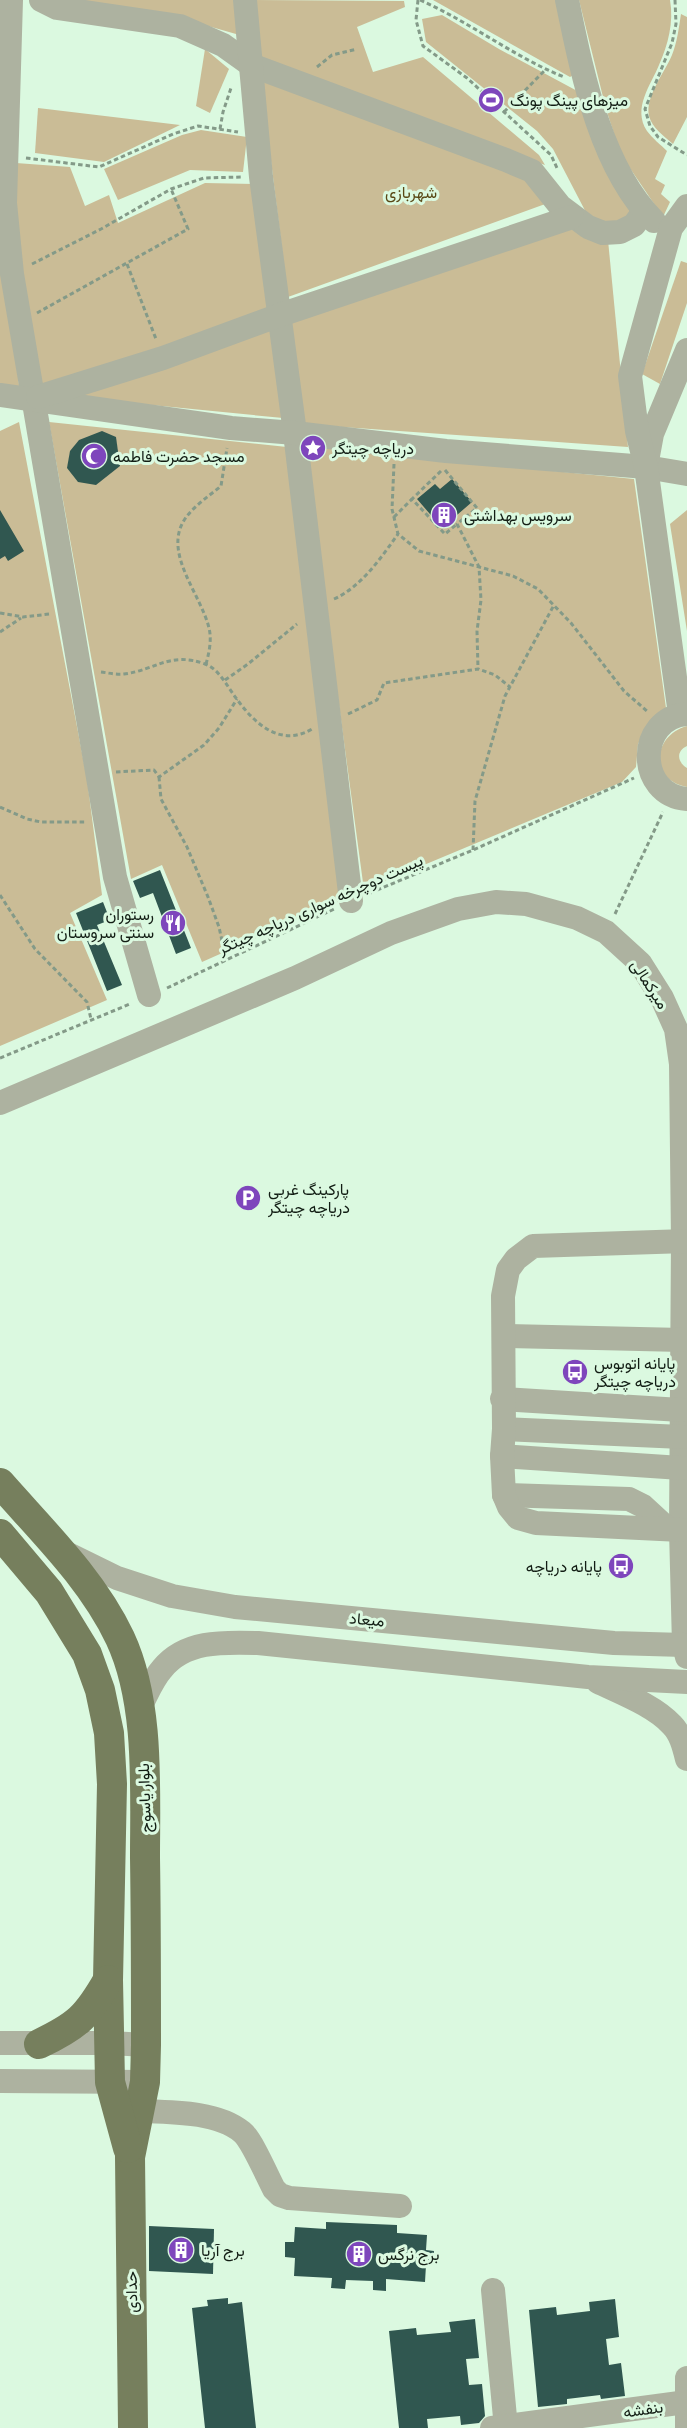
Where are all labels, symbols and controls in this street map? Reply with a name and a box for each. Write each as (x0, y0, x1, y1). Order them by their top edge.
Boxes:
sports icon: میزهای پینگ پونگ (476, 85, 506, 115)
place label: میزهای پینگ پونگ (510, 89, 628, 112)
park label: شهربازی (385, 181, 437, 203)
place icon: دریاچه چیتگر (298, 433, 328, 463)
place label: دریاچه چیتگر (331, 437, 414, 460)
mosque icon: مسجد حضرت فاطمه (79, 441, 109, 471)
place label: مسجد حضرت فاطمه (113, 445, 245, 467)
building icon: سرویس بهداشتی (429, 500, 459, 530)
place label: سرویس بهداشتی (464, 504, 572, 526)
street label: پیست دوچرخه سواری دریاچه چیتگر (213, 849, 426, 961)
place label: رستوران سنتی سروستان (57, 903, 154, 943)
restaurant icon: رستوران سنتی سروستان (158, 908, 188, 938)
street label: میرکمالی (626, 955, 674, 1013)
place label: پارکینگ غربی دریاچه چیتگر (267, 1178, 350, 1219)
parking icon: پارکینگ غربی دریاچه چیتگر (233, 1183, 263, 1213)
place label: پایانه اتوبوس دریاچه چیتگر (593, 1352, 676, 1393)
bus stop icon: پایانه اتوبوس دریاچه چیتگر (560, 1357, 590, 1387)
bus stop icon: پایانه دریاچه (606, 1551, 636, 1581)
place label: پایانه دریاچه (526, 1555, 602, 1578)
street label: میعاد (348, 1607, 386, 1631)
street label: بلوار یاسوج (132, 1763, 157, 1833)
building icon: برج آریا (166, 2235, 196, 2265)
place label: برج آریا (201, 2239, 245, 2262)
building icon: برج نرگس (344, 2239, 374, 2269)
place label: برج نرگس (378, 2243, 439, 2266)
street label: حدادی (120, 2271, 142, 2313)
street label: بنفشه (622, 2395, 664, 2423)

